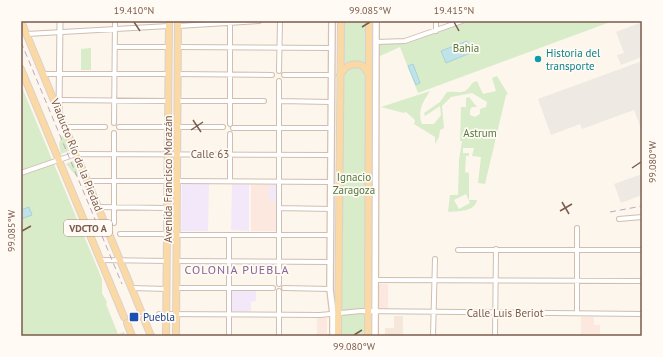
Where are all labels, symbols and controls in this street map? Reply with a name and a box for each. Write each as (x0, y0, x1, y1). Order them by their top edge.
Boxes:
text: 19.410°N (114, 4, 154, 17)
text: 99.085°W (349, 4, 392, 17)
text: 19.415°N (434, 4, 474, 17)
park label: Bahia (453, 41, 479, 55)
place label: Historia del transporte (546, 46, 601, 73)
marker: Historia del transporte (533, 54, 543, 64)
street label: Viaducto Río de la Piedad (48, 96, 106, 213)
street label: Avenida Francisco Morazán (161, 115, 175, 243)
park label: Astrum (463, 126, 497, 140)
text: 99.080°W (646, 140, 659, 183)
street label: Calle 63 (191, 147, 229, 161)
park label: Ignacio Zaragoza (333, 170, 375, 197)
text: 99.085°W (5, 209, 18, 252)
road number: VDCTO A (64, 220, 112, 236)
district label: COLONIA PUEBLA (185, 262, 289, 277)
street label: Calle Luis Beriot (467, 306, 544, 320)
place label: Puebla (143, 310, 175, 324)
marker: Puebla (128, 311, 140, 323)
text: 99.080°W (333, 340, 376, 353)

